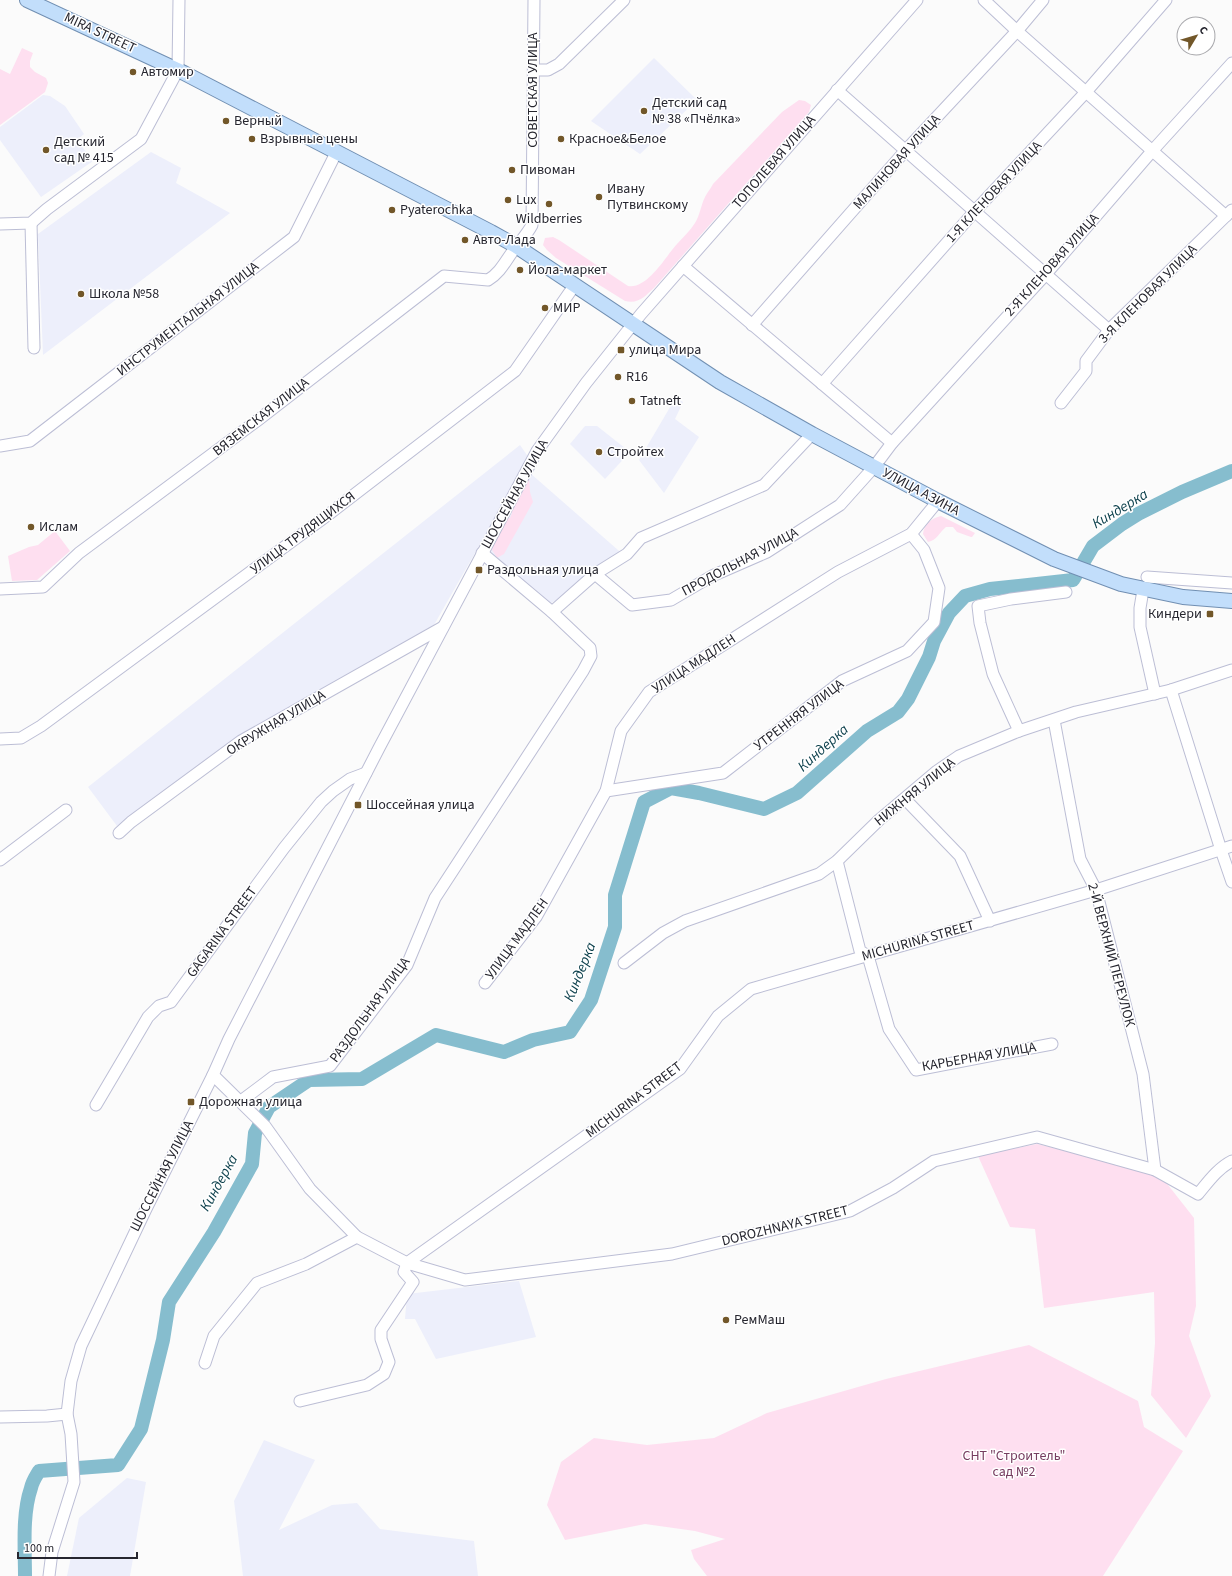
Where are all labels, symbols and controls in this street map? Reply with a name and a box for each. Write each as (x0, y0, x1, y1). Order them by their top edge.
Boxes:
street label: MIRA STREET (61, 8, 140, 59)
north arrow (1176, 16, 1216, 56)
text: С (1196, 23, 1212, 38)
street label: СОВЕТСКАЯ УЛИЦА (523, 32, 543, 148)
place label: Автомир (141, 62, 194, 82)
marker: Автомир (128, 67, 138, 77)
place label: Детский сад № 38 «Пчёлка» (652, 93, 740, 129)
marker: Детский сад № 38 «Пчёлка» (639, 106, 649, 116)
street label: ТОПОЛЕВАЯ УЛИЦА (728, 110, 821, 213)
street label: МАЛИНОВАЯ УЛИЦА (849, 110, 946, 214)
place label: Верный (234, 111, 282, 131)
marker: Верный (221, 116, 231, 126)
place label: Взрывные цены (260, 129, 358, 149)
place label: Красное&Белое (569, 129, 666, 149)
place label: Детский сад № 415 (54, 132, 114, 168)
marker: Взрывные цены (247, 134, 257, 144)
marker: Красное&Белое (556, 134, 566, 144)
street label: 1-Я КЛЕНОВАЯ УЛИЦА (941, 136, 1047, 247)
marker: Детский сад № 415 (41, 145, 51, 155)
place label: Пивоман (520, 160, 575, 180)
marker: Пивоман (507, 165, 517, 175)
place label: Ивану Путвинскому (607, 179, 688, 215)
place label: Lux (516, 190, 537, 210)
marker: Ивану Путвинскому (594, 192, 604, 202)
marker: Lux (503, 195, 513, 205)
marker: Wildberries (544, 199, 554, 209)
place label: Pyaterochka (400, 200, 473, 220)
marker: Pyaterochka (387, 205, 397, 215)
place label: Wildberries (516, 209, 582, 229)
street label: 2-Я КЛЕНОВАЯ УЛИЦА (1000, 209, 1104, 321)
place label: Авто-Лада (473, 230, 536, 250)
marker: Авто-Лада (460, 235, 470, 245)
street label: 3-Я КЛЕНОВАЯ УЛИЦА (1094, 240, 1202, 348)
street label: ИНСТРУМЕНТАЛЬНАЯ УЛИЦА (113, 257, 264, 381)
place label: Йола-маркет (528, 260, 608, 280)
marker: Йола-маркет (515, 265, 525, 275)
place label: Школа №58 (89, 284, 159, 304)
marker: Школа №58 (76, 289, 86, 299)
place label: МИР (553, 298, 580, 318)
marker: МИР (540, 303, 550, 313)
place label: улица Мира (629, 340, 701, 360)
marker: улица Мира (616, 345, 626, 355)
place label: R16 (626, 367, 648, 387)
marker: R16 (613, 372, 623, 382)
street label: ВЯЗЕМСКАЯ УЛИЦА (209, 373, 314, 461)
place label: Tatneft (640, 391, 682, 411)
marker: Tatneft (627, 396, 637, 406)
street label: ШОССЕЙНАЯ УЛИЦА (477, 435, 554, 552)
place label: Стройтех (607, 442, 664, 462)
marker: Стройтех (594, 447, 604, 457)
street label: УЛИЦА АЗИНА (879, 463, 964, 521)
water label: Киндерка (1088, 484, 1152, 534)
street label: УЛИЦА ТРУДЯЩИХСЯ (246, 487, 360, 579)
place label: Ислам (39, 517, 78, 537)
marker: Ислам (26, 522, 36, 532)
street label: ПРОДОЛЬНАЯ УЛИЦА (678, 523, 802, 601)
place label: Раздольная улица (487, 560, 599, 580)
marker: Раздольная улица (474, 565, 484, 575)
place label: Киндери (1148, 604, 1202, 624)
marker: Киндери (1205, 609, 1215, 619)
street label: УЛИЦА МАДЛЕН (648, 629, 740, 699)
street label: УТРЕННЯЯ УЛИЦА (750, 674, 849, 756)
street label: ОКРУЖНАЯ УЛИЦА (223, 685, 330, 761)
water label: Киндерка (793, 719, 853, 777)
street label: НИЖНЯЯ УЛИЦА (870, 753, 960, 831)
place label: Шоссейная улица (366, 795, 475, 815)
marker: Шоссейная улица (353, 800, 363, 810)
street label: 2-Й ВЕРХНИЙ ПЕРЕУЛОК (1082, 881, 1140, 1030)
street label: GAGARINA STREET (182, 882, 262, 982)
street label: УЛИЦА МАДЛЕН (481, 894, 553, 984)
street label: MICHURINA STREET (859, 915, 977, 967)
water label: Киндерка (559, 939, 601, 1005)
street label: РАЗДОЛЬНАЯ УЛИЦА (325, 953, 415, 1067)
street label: КАРЬЕРНАЯ УЛИЦА (920, 1037, 1038, 1077)
street label: MICHURINA STREET (582, 1057, 687, 1143)
place label: Дорожная улица (199, 1092, 302, 1112)
marker: Дорожная улица (186, 1097, 196, 1107)
street label: ШОССЕЙНАЯ УЛИЦА (125, 1117, 199, 1235)
water label: Киндерка (195, 1151, 243, 1215)
street label: DOROZHNAYA STREET (720, 1200, 851, 1251)
place label: РемМаш (734, 1310, 785, 1330)
marker: РемМаш (721, 1315, 731, 1325)
park label: СНТ "Строитель" сад №2 (962, 1446, 1066, 1482)
scale bar (18, 1534, 137, 1560)
text: 100 m (24, 1540, 54, 1557)

